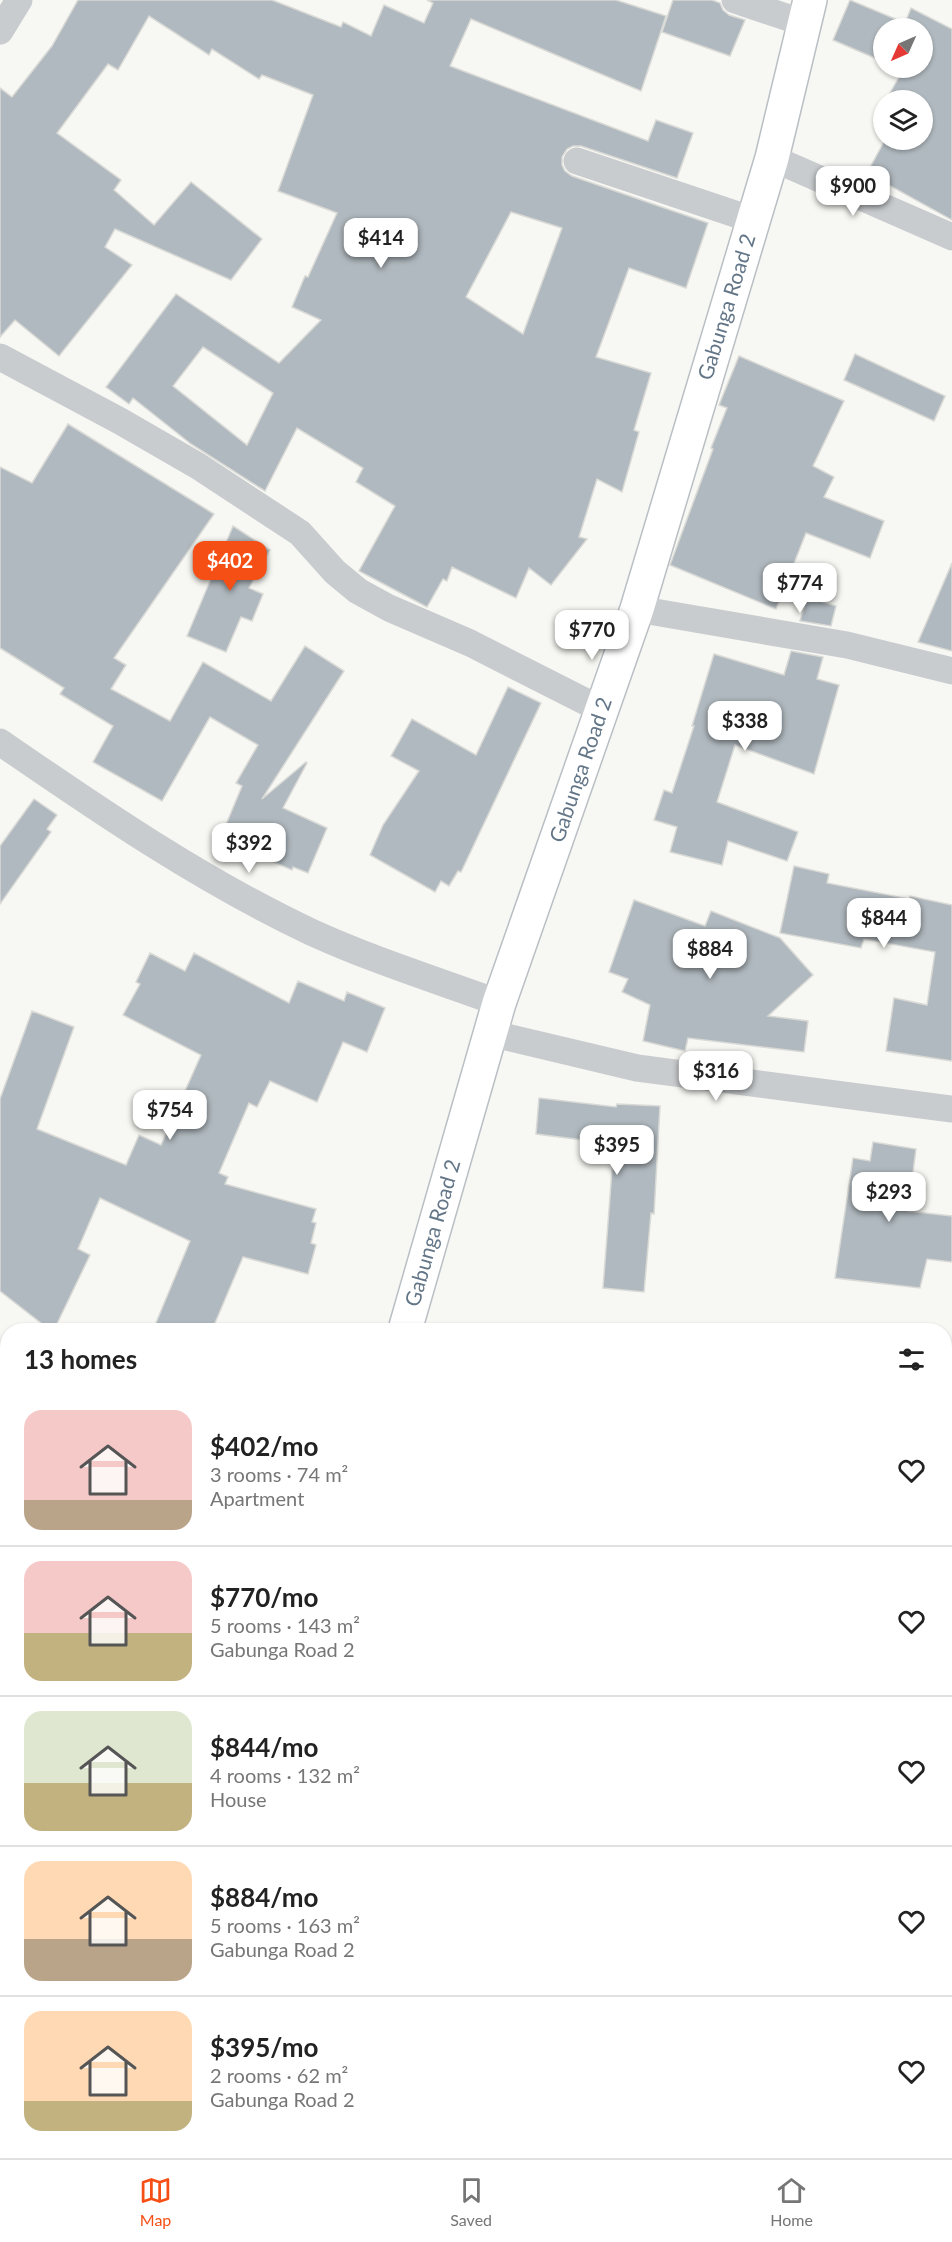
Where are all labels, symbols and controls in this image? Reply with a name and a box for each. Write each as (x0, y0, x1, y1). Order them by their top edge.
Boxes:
north arrow (873, 18, 933, 78)
map controls (873, 18, 933, 150)
button: layers (873, 90, 933, 150)
pin: $900 (817, 166, 889, 217)
text: $900 (830, 173, 876, 197)
pin: $414 (345, 218, 417, 269)
text: $414 (358, 225, 404, 249)
street label: Gabunga Road 2 (691, 230, 760, 383)
pin: $402 (194, 541, 266, 592)
text: $402 (207, 548, 253, 572)
pin: $774 (764, 563, 836, 614)
text: $774 (777, 570, 823, 594)
pin: $770 (556, 610, 628, 661)
text: $770 (569, 617, 615, 641)
street label: Gabunga Road 2 (543, 694, 616, 845)
pin: $338 (709, 701, 781, 752)
text: $338 (722, 708, 768, 732)
pin: $392 (213, 823, 285, 874)
text: $392 (226, 830, 272, 854)
pin: $844 (848, 898, 920, 949)
text: $844 (861, 905, 907, 929)
pin: $884 (674, 929, 746, 980)
text: $884 (687, 936, 733, 960)
pin: $316 (680, 1051, 752, 1102)
text: $316 (693, 1058, 739, 1082)
pin: $754 (134, 1090, 206, 1141)
text: $754 (147, 1097, 193, 1121)
pin: $395 (581, 1125, 653, 1176)
text: $395 (594, 1132, 640, 1156)
street label: Gabunga Road 2 (399, 1156, 464, 1309)
pin: $293 (853, 1172, 925, 1223)
text: $293 (866, 1179, 912, 1203)
text: 13 homes (24, 1343, 137, 1375)
icon: filters (895, 1343, 928, 1376)
text: $402/mo (210, 1430, 318, 1462)
icon: home (72, 1434, 144, 1506)
icon: heart (895, 1454, 928, 1487)
text: 3 rooms · 74 m² (210, 1462, 348, 1486)
text: Apartment (210, 1486, 304, 1510)
text: $770/mo (210, 1581, 318, 1613)
icon: home (72, 1585, 144, 1657)
icon: heart (895, 1605, 928, 1638)
text: 5 rooms · 143 m² (210, 1613, 360, 1637)
text: Gabunga Road 2 (210, 1637, 355, 1661)
text: $844/mo (210, 1731, 318, 1763)
icon: home (72, 1735, 144, 1807)
icon: heart (895, 1755, 928, 1788)
text: 4 rooms · 132 m² (210, 1763, 360, 1787)
text: House (210, 1787, 267, 1811)
text: $884/mo (210, 1881, 318, 1913)
icon: home (72, 1885, 144, 1957)
icon: heart (895, 1905, 928, 1938)
text: 5 rooms · 163 m² (210, 1913, 360, 1937)
text: Gabunga Road 2 (210, 1937, 355, 1961)
text: $395/mo (210, 2031, 318, 2063)
icon: home (72, 2035, 144, 2107)
icon: heart (895, 2055, 928, 2088)
text: 2 rooms · 62 m² (210, 2063, 348, 2087)
text: Gabunga Road 2 (210, 2087, 355, 2111)
tab: Map (139, 2174, 172, 2229)
tab: Saved (450, 2174, 492, 2229)
tab: Home (770, 2174, 813, 2229)

